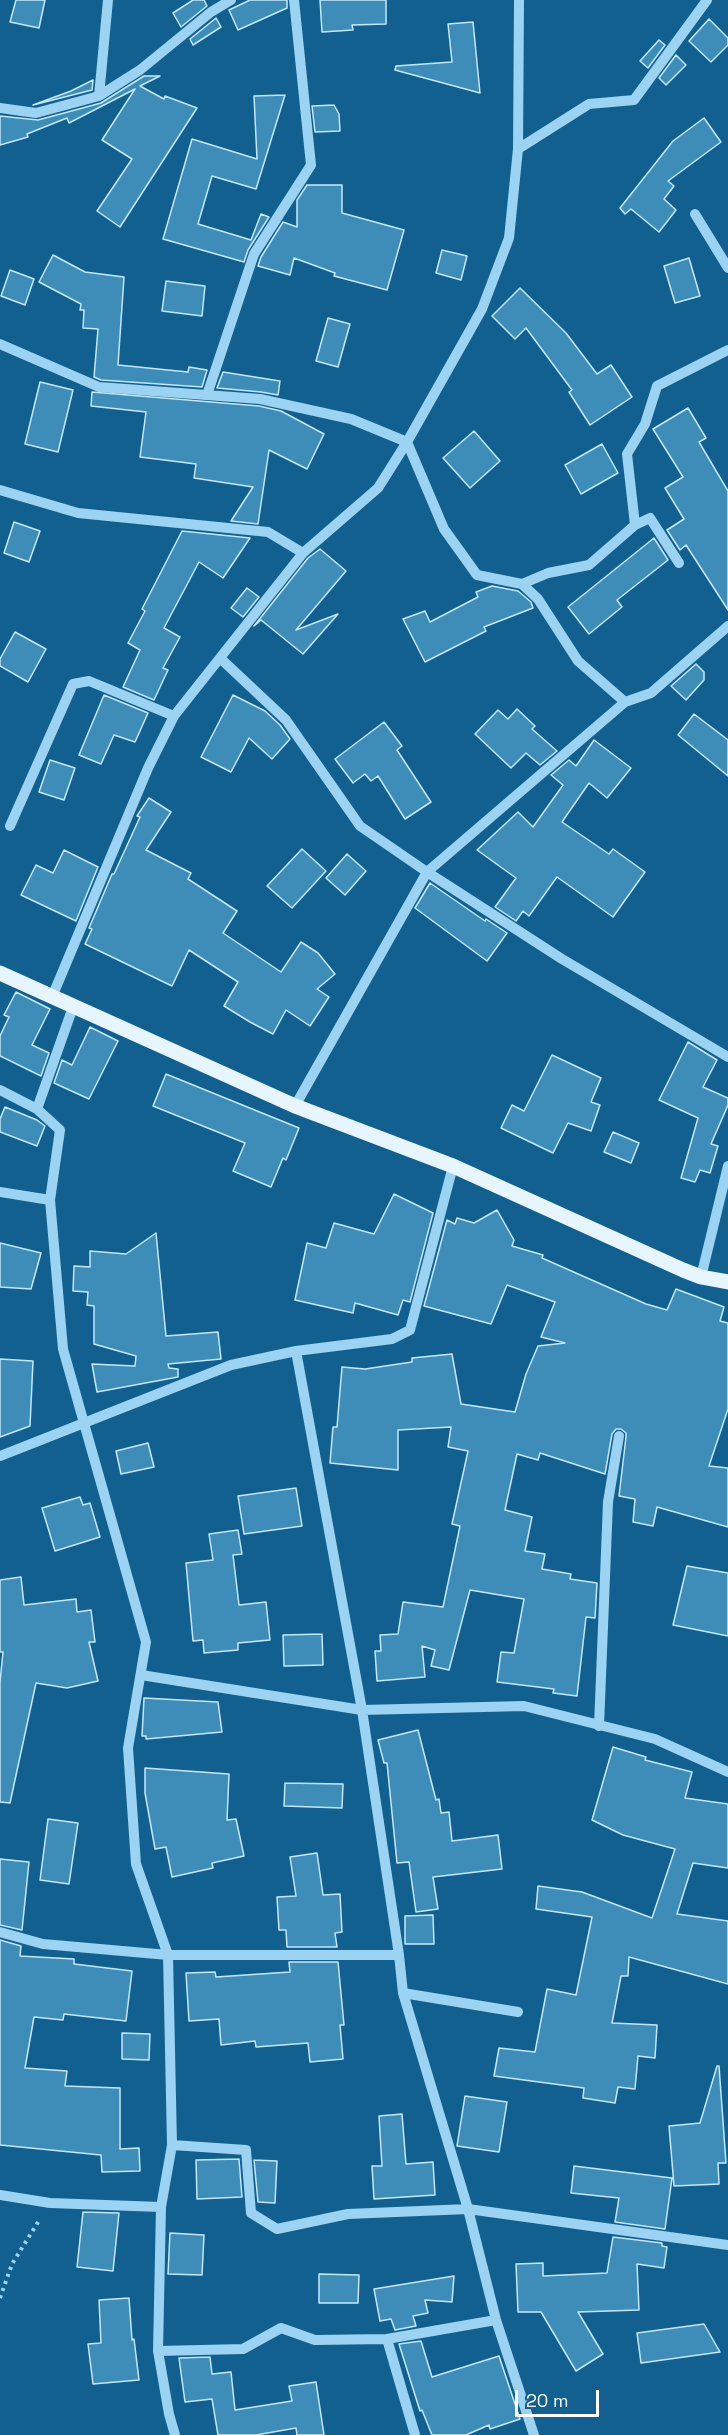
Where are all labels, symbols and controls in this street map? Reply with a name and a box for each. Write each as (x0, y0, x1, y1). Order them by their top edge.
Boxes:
scale bar (518, 2378, 602, 2416)
text: 20 m (526, 2389, 569, 2412)

